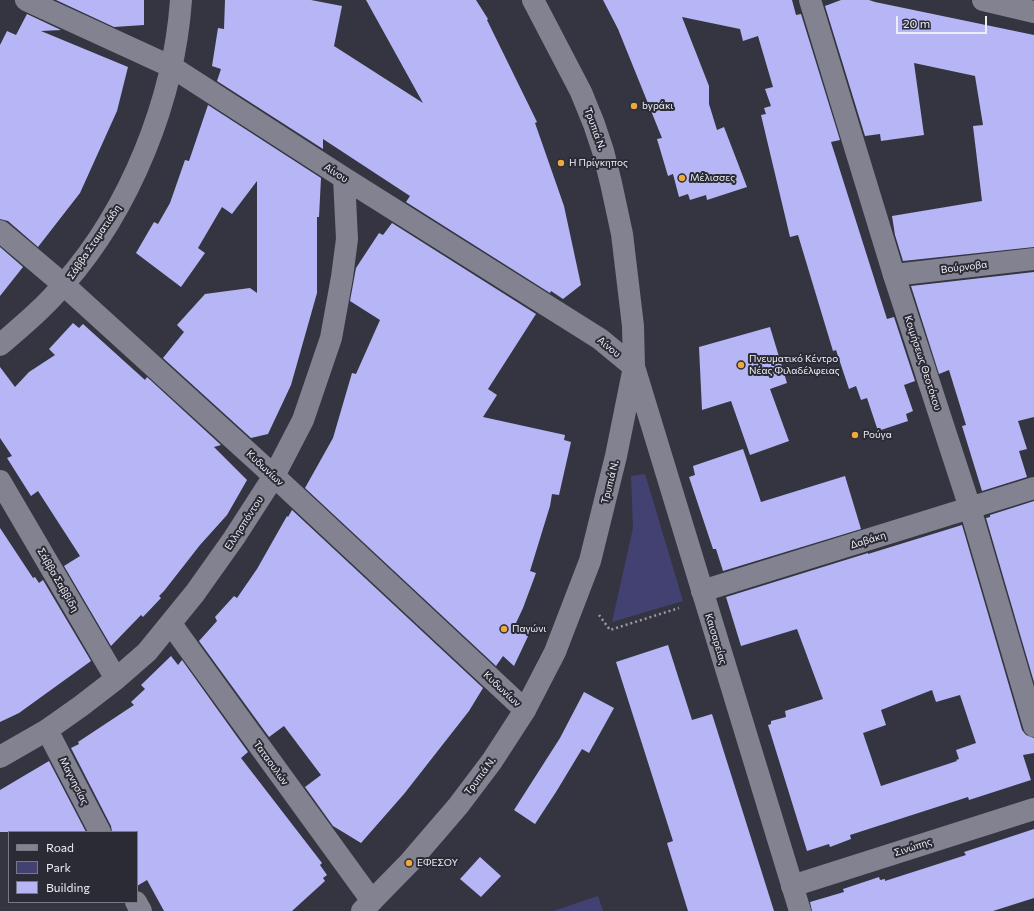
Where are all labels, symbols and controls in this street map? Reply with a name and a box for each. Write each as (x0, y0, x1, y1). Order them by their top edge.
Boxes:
scale bar (898, 8, 989, 34)
text: 20 m (903, 16, 930, 30)
place label: byράκι (642, 100, 673, 112)
marker: byράκι (629, 101, 639, 111)
street label: Τρυπιά Ν. (582, 106, 608, 152)
place label: Η Πρίγκηπος (569, 157, 628, 169)
marker: Η Πρίγκηπος (556, 158, 566, 168)
street label: Αίνου (322, 161, 350, 185)
place label: Μέλισσες (690, 172, 735, 184)
marker: Μέλισσες (677, 173, 687, 183)
street label: Σάββα Σταματιάδη (65, 203, 123, 281)
street label: Βούρνοβα (940, 258, 988, 276)
street label: Κοιμήσεως Θεοτόκου (902, 314, 944, 412)
street label: Αίνου (595, 334, 623, 360)
place label: Πνευματικό Κέντρο Νέας Φιλαδέλφειας (749, 353, 840, 376)
marker: Πνευματικό Κέντρο Νέας Φιλαδέλφειας (736, 360, 746, 370)
place label: Ρούγα (863, 429, 892, 441)
marker: Ρούγα (850, 430, 860, 440)
street label: Κυδωνίων (244, 448, 286, 488)
street label: Τρυπιά Ν. (599, 459, 621, 505)
street label: Ελλησπόντου (222, 494, 266, 552)
street label: Δαβάκη (849, 529, 887, 551)
street label: Σάββα Σαββίδη (35, 546, 81, 614)
street label: Καισαρείας (703, 612, 729, 666)
place label: Παγώνι (512, 623, 546, 635)
marker: Παγώνι (499, 624, 509, 634)
street label: Κυδωνίων (481, 669, 523, 709)
street label: Ταταουλών (251, 739, 291, 787)
street label: Μαγνησίας (57, 755, 91, 807)
street label: Τρυπιά Ν. (462, 755, 498, 797)
legend (8, 831, 138, 903)
street label: Σινώπης (893, 835, 933, 859)
text: Road (46, 840, 74, 854)
place label: ΕΦΕΣΟΥ (417, 857, 458, 869)
marker: ΕΦΕΣΟΥ (404, 858, 414, 868)
text: Park (46, 860, 71, 874)
text: Building (46, 880, 90, 894)

